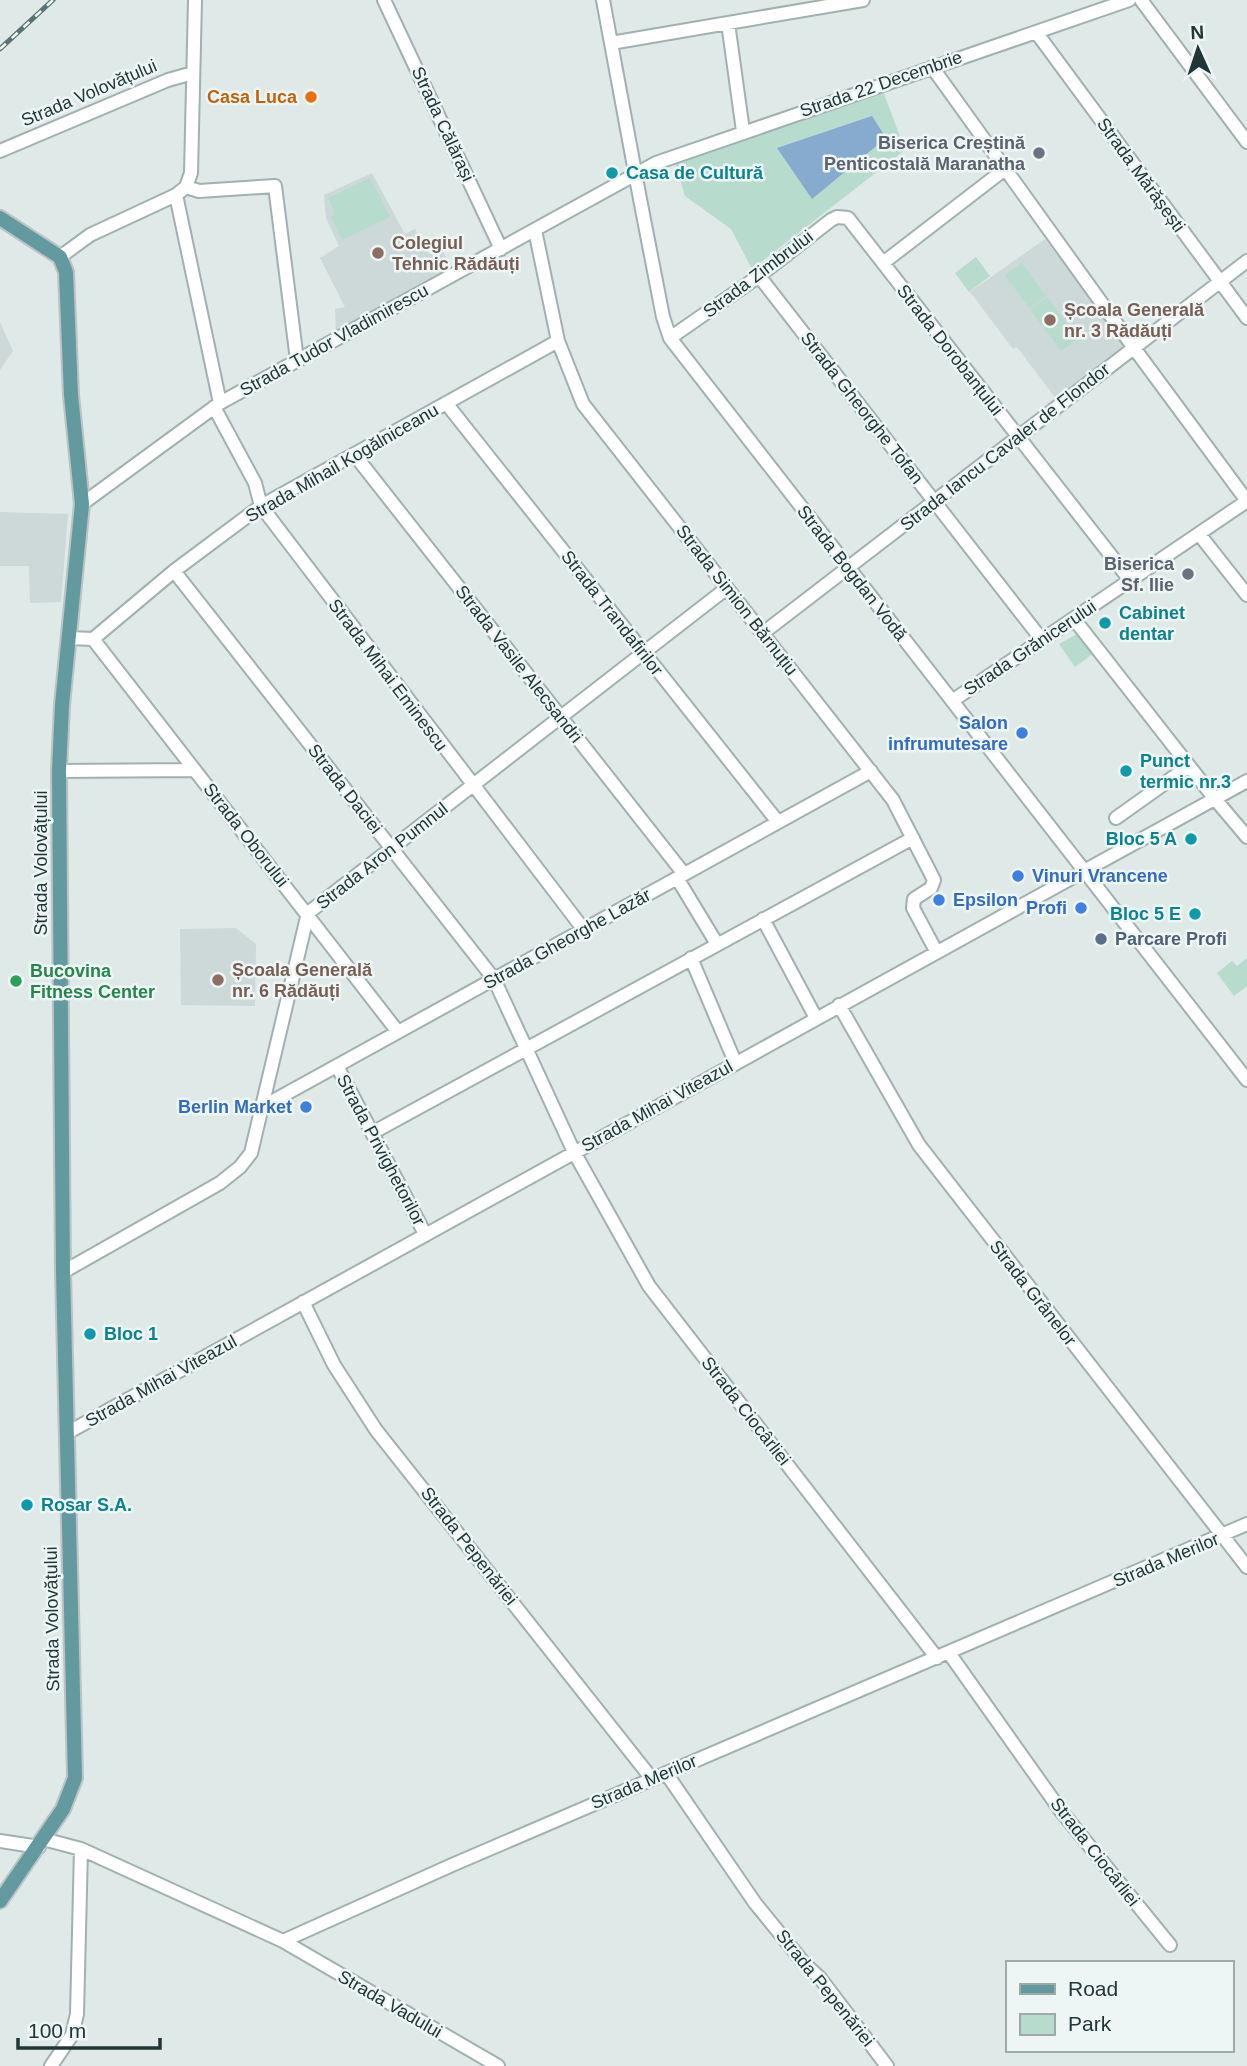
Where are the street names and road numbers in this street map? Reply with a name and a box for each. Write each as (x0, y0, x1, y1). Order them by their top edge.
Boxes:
street label: Strada 22 Decembrie (797, 47, 965, 121)
street label: Strada Volovățului (18, 55, 160, 131)
street label: Strada Călărași (408, 64, 478, 184)
street label: Strada Mărășești (1093, 114, 1189, 236)
street label: Strada Zimbrului (699, 226, 817, 322)
street label: Strada Tudor Vladimirescu (236, 280, 432, 400)
street label: Strada Dorobanțului (893, 281, 1007, 419)
street label: Strada Gheorghe Tofan (797, 328, 927, 488)
street label: Strada Iancu Cavaler de Flondor (896, 359, 1114, 535)
street label: Strada Mihail Kogălniceanu (242, 400, 442, 526)
street label: Strada Bogdan Vodă (793, 501, 912, 645)
street label: Strada Simion Bărnuțiu (672, 521, 802, 679)
street label: Strada Trandafirilor (557, 547, 667, 679)
street label: Strada Vasile Alecsandri (451, 581, 587, 747)
street label: Strada Mihai Eminescu (324, 595, 452, 755)
street label: Strada Grănicerului (960, 596, 1100, 700)
street label: Strada Daciei (304, 740, 386, 838)
street label: Strada Oborului (199, 779, 293, 891)
street label: Strada Volovățului (31, 790, 51, 936)
street label: Strada Aron Pumnul (312, 799, 452, 913)
street label: Strada Gheorghe Lazăr (480, 885, 654, 993)
street label: Strada Mihai Viteazul (578, 1056, 736, 1156)
street label: Strada Privighetorilor (333, 1071, 429, 1229)
street label: Strada Grânelor (986, 1236, 1080, 1350)
street label: Strada Mihai Viteazul (82, 1331, 240, 1431)
street label: Strada Ciocârliei (697, 1353, 795, 1469)
street label: Strada Pepenăriei (417, 1483, 521, 1609)
street label: Strada Merilor (1110, 1529, 1222, 1591)
street label: Strada Volovățului (41, 1546, 63, 1692)
street label: Strada Merilor (588, 1751, 700, 1813)
street label: Strada Ciocârliei (1046, 1794, 1144, 1910)
street label: Strada Pepenăriei (772, 1926, 878, 2050)
street label: Strada Vadului (334, 1966, 446, 2042)

